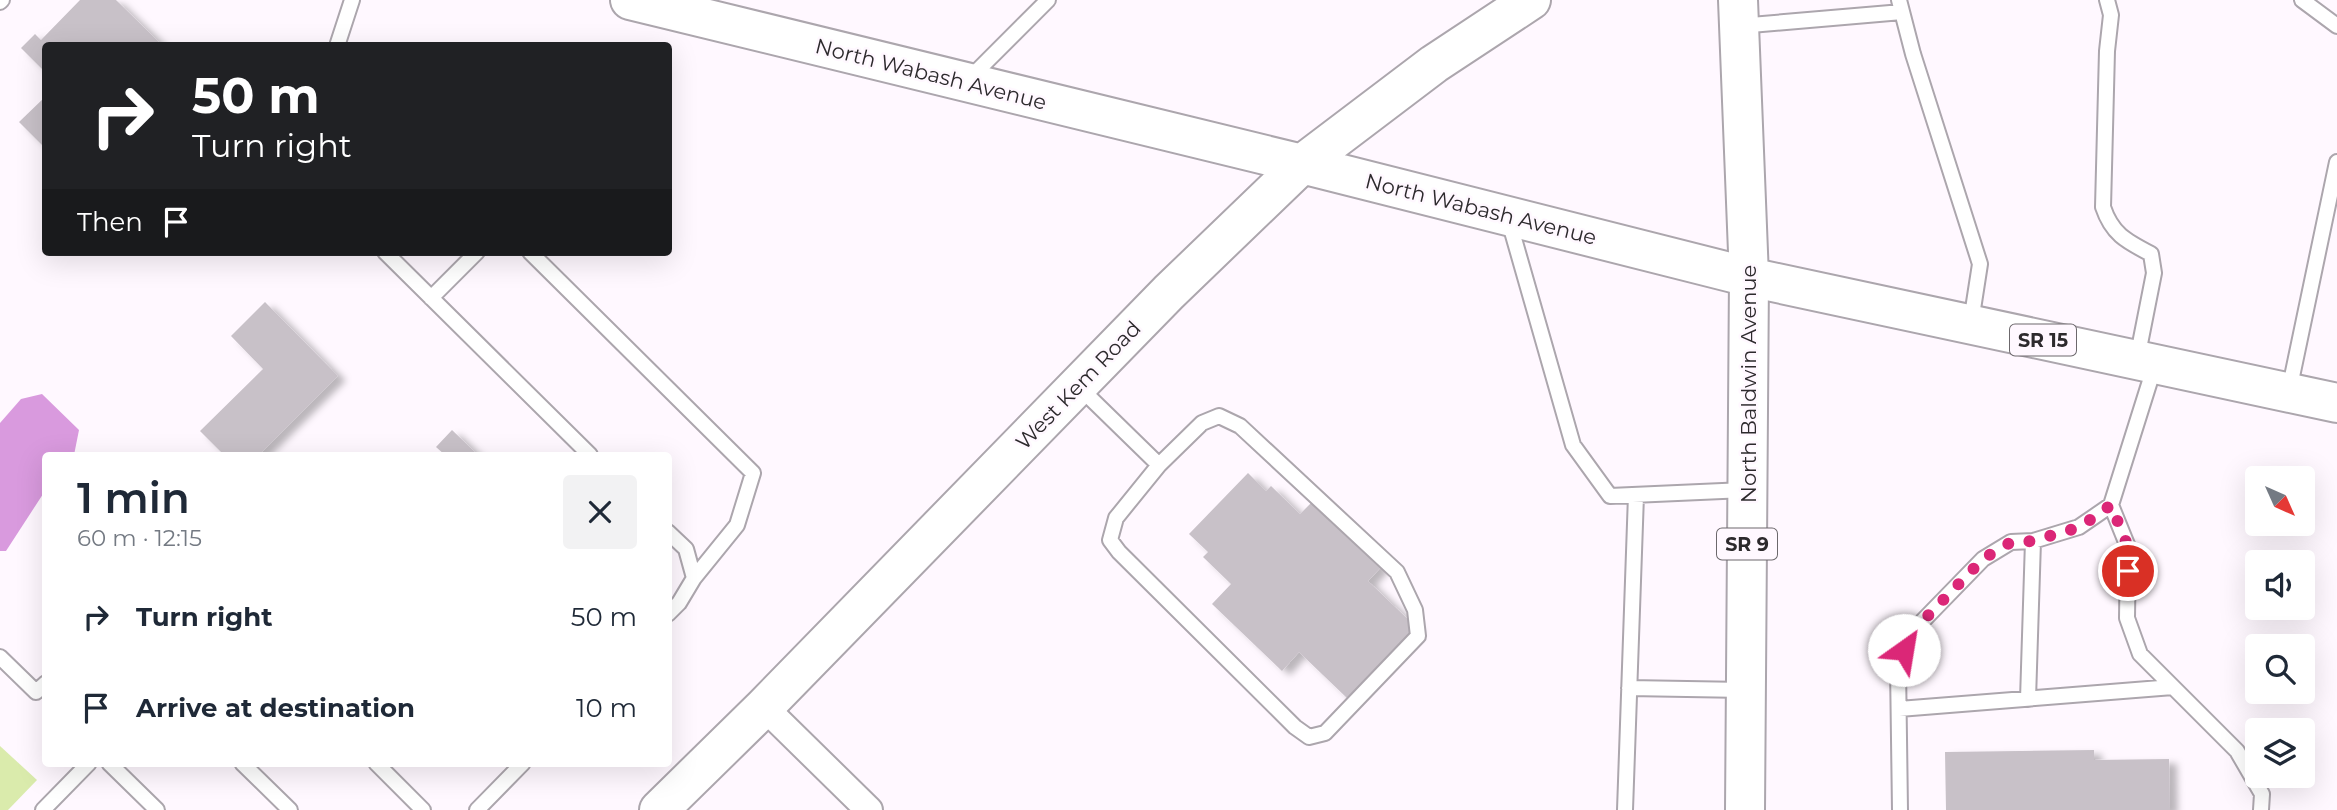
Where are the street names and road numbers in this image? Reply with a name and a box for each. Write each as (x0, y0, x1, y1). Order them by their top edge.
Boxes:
street label: North Wabash Avenue (813, 33, 1049, 115)
street label: North Wabash Avenue (1363, 168, 1599, 250)
street label: North Baldwin Avenue (1736, 265, 1761, 503)
street label: West Kem Road (1010, 316, 1146, 454)
road number: SR 15 (2010, 324, 2076, 356)
road number: SR 9 (1717, 528, 1777, 559)

